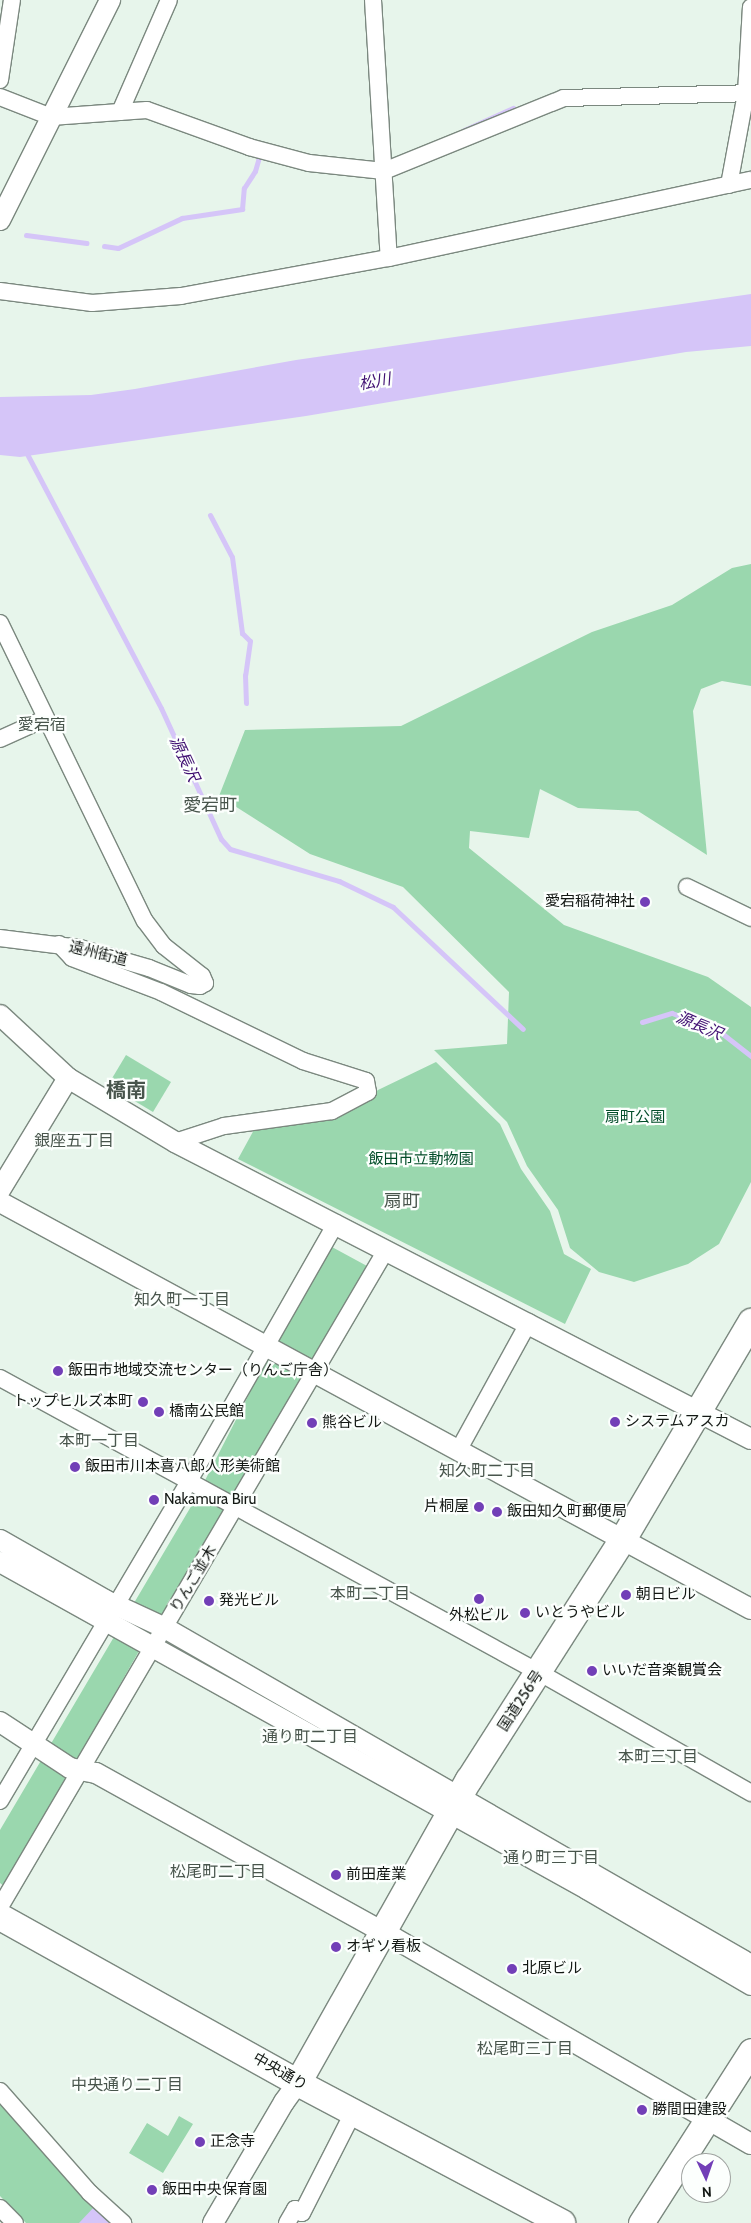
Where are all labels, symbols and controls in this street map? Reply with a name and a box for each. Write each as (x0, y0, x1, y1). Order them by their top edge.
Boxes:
water label: 松川 (358, 370, 392, 394)
district label: 愛宕宿 (18, 715, 66, 735)
water label: 源長沢 (165, 733, 203, 785)
district label: 愛宕町 (183, 794, 237, 816)
place label: 愛宕稲荷神社 (545, 893, 635, 911)
marker: 愛宕稲荷神社 (639, 896, 651, 908)
street label: 遠州街道 (67, 938, 129, 970)
water label: 源長沢 (673, 1008, 725, 1044)
district label: 橋南 (106, 1078, 146, 1102)
park label: 扇町公園 (605, 1109, 665, 1127)
district label: 銀座五丁目 (34, 1131, 114, 1151)
park label: 飯田市立動物園 (369, 1151, 473, 1169)
district label: 扇町 (384, 1190, 420, 1212)
district label: 知久町一丁目 (134, 1290, 230, 1310)
place label: 飯田市地域交流センター（りんご庁舎） (68, 1362, 338, 1380)
marker: 飯田市地域交流センター（りんご庁舎） (52, 1365, 64, 1377)
place label: トップヒルズ本町 (13, 1393, 133, 1411)
marker: トップヒルズ本町 (137, 1396, 149, 1408)
place label: 橋南公民館 (169, 1403, 244, 1421)
marker: 橋南公民館 (153, 1406, 165, 1418)
place label: システムアスカ (625, 1413, 730, 1431)
place label: 熊谷ビル (322, 1414, 382, 1432)
marker: システムアスカ (609, 1416, 621, 1428)
marker: 熊谷ビル (306, 1417, 318, 1429)
district label: 本町一丁目 (59, 1431, 139, 1451)
place label: 飯田市川本喜八郎人形美術館 (85, 1458, 280, 1476)
marker: 飯田市川本喜八郎人形美術館 (69, 1461, 81, 1473)
district label: 知久町二丁目 (439, 1461, 535, 1481)
place label: Nakamura Biru (164, 1491, 256, 1509)
marker: Nakamura Biru (148, 1494, 160, 1506)
place label: 片桐屋 (424, 1498, 469, 1516)
marker: 片桐屋 (473, 1501, 485, 1513)
place label: 飯田知久町郵便局 (507, 1503, 627, 1521)
marker: 飯田知久町郵便局 (491, 1506, 503, 1518)
street label: りんご並木 (167, 1542, 221, 1616)
district label: 本町二丁目 (330, 1584, 410, 1604)
place label: 朝日ビル (636, 1586, 696, 1604)
marker: 朝日ビル (620, 1589, 632, 1601)
place label: 発光ビル (219, 1592, 279, 1610)
marker: 外松ビル (473, 1593, 485, 1605)
marker: 発光ビル (203, 1595, 215, 1607)
place label: いとうやビル (535, 1604, 625, 1622)
place label: 外松ビル (449, 1607, 509, 1625)
marker: いとうやビル (519, 1607, 531, 1619)
place label: いいだ音楽観賞会 (602, 1662, 722, 1680)
marker: いいだ音楽観賞会 (586, 1665, 598, 1677)
street label: 国道256号 (495, 1667, 547, 1735)
district label: 通り町二丁目 (262, 1727, 358, 1747)
district label: 本町三丁目 (618, 1747, 698, 1767)
district label: 通り町三丁目 (503, 1848, 599, 1868)
district label: 松尾町二丁目 (170, 1862, 266, 1882)
place label: 前田産業 (346, 1866, 406, 1884)
marker: 前田産業 (330, 1869, 342, 1881)
place label: オギソ看板 (346, 1938, 421, 1956)
marker: オギソ看板 (330, 1941, 342, 1953)
place label: 北原ビル (522, 1960, 582, 1978)
marker: 北原ビル (506, 1963, 518, 1975)
district label: 松尾町三丁目 (477, 2039, 573, 2059)
street label: 中央通り (250, 2049, 310, 2095)
district label: 中央通り二丁目 (71, 2075, 183, 2095)
place label: 勝間田建設 (652, 2101, 727, 2119)
marker: 勝間田建設 (636, 2104, 648, 2116)
place label: 正念寺 (210, 2133, 255, 2151)
marker: 正念寺 (194, 2136, 206, 2148)
north arrow (681, 2153, 731, 2203)
place label: 飯田中央保育園 (162, 2181, 267, 2199)
text: N (701, 2183, 712, 2201)
marker: 飯田中央保育園 (146, 2184, 158, 2196)

